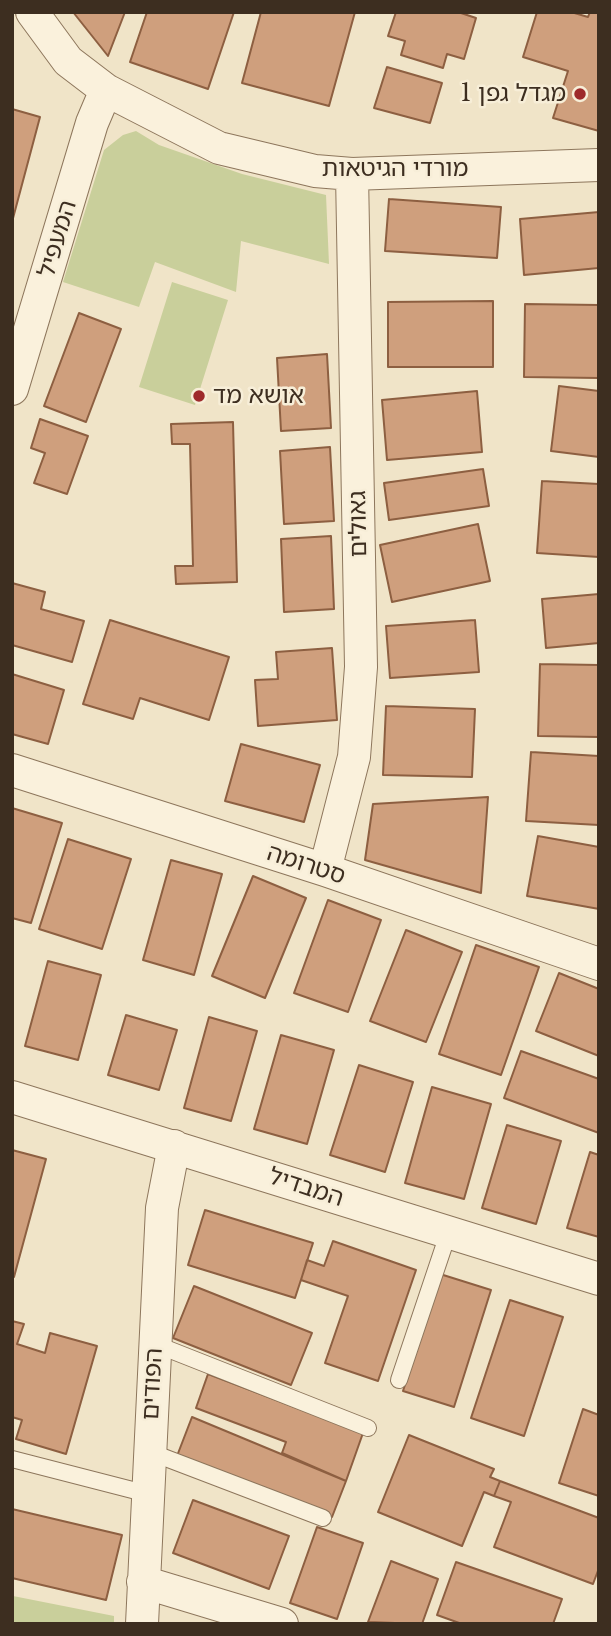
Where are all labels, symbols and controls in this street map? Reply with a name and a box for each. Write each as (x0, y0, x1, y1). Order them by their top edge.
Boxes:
place label: מגדל גפן 1 (460, 80, 566, 108)
marker: מגדל גפן 1 (572, 86, 588, 102)
street label: מורדי הגיטאות (322, 155, 468, 183)
street label: המעפיל (33, 197, 83, 281)
place label: אושא מד (213, 382, 304, 410)
marker: אושא מד (191, 388, 207, 404)
street label: גאולים (344, 490, 374, 558)
street label: סטרומה (263, 839, 349, 891)
street label: המבדיל (265, 1162, 347, 1214)
street label: הפודים (137, 1347, 169, 1421)

